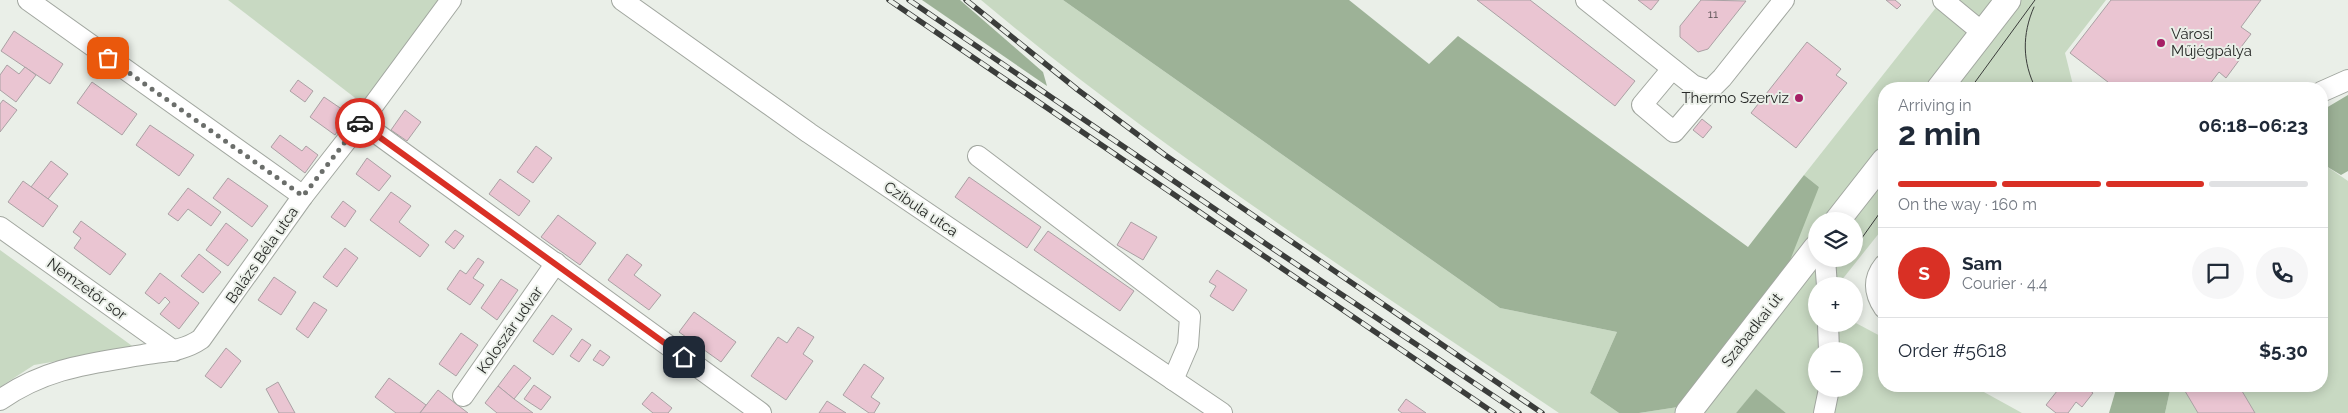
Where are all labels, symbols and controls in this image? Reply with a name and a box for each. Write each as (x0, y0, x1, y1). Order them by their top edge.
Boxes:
house number: 11 (1708, 7, 1718, 21)
place label: Városi Műjégpálya (2171, 25, 2252, 60)
pin (87, 37, 129, 79)
marker: Városi Műjégpálya (2155, 37, 2167, 49)
icon: bag (94, 44, 122, 72)
place label: Thermo Szerviz (1681, 89, 1789, 107)
marker: Thermo Szerviz (1793, 92, 1805, 104)
text: Arriving in (1898, 96, 1972, 115)
courier (335, 98, 385, 148)
icon: car (346, 109, 374, 137)
text: 06:18–06:23 (2199, 114, 2308, 136)
text: 2 min (1898, 115, 1981, 152)
street label: Czibula utca (881, 178, 961, 240)
text: On the way · 160 m (1898, 195, 2037, 214)
street label: Balázs Béla utca (222, 203, 302, 307)
map controls (1808, 212, 1863, 397)
button: layers (1808, 212, 1863, 267)
button: chat (2192, 247, 2244, 299)
button: phone (2256, 247, 2308, 299)
text: Sam (1962, 252, 2002, 274)
street label: Nemzetőr sor (44, 254, 131, 324)
text: S (1918, 262, 1930, 284)
text: Courier · 4.4 (1962, 274, 2047, 293)
button: + (1808, 277, 1863, 332)
street label: Koloszár udvar (473, 282, 547, 377)
street label: Szabadkai út (1718, 290, 1786, 370)
pin (663, 336, 705, 378)
text: Order #5618 (1898, 339, 2007, 361)
text: $5.30 (2259, 339, 2308, 361)
button: − (1808, 342, 1863, 397)
icon: home (670, 343, 698, 371)

